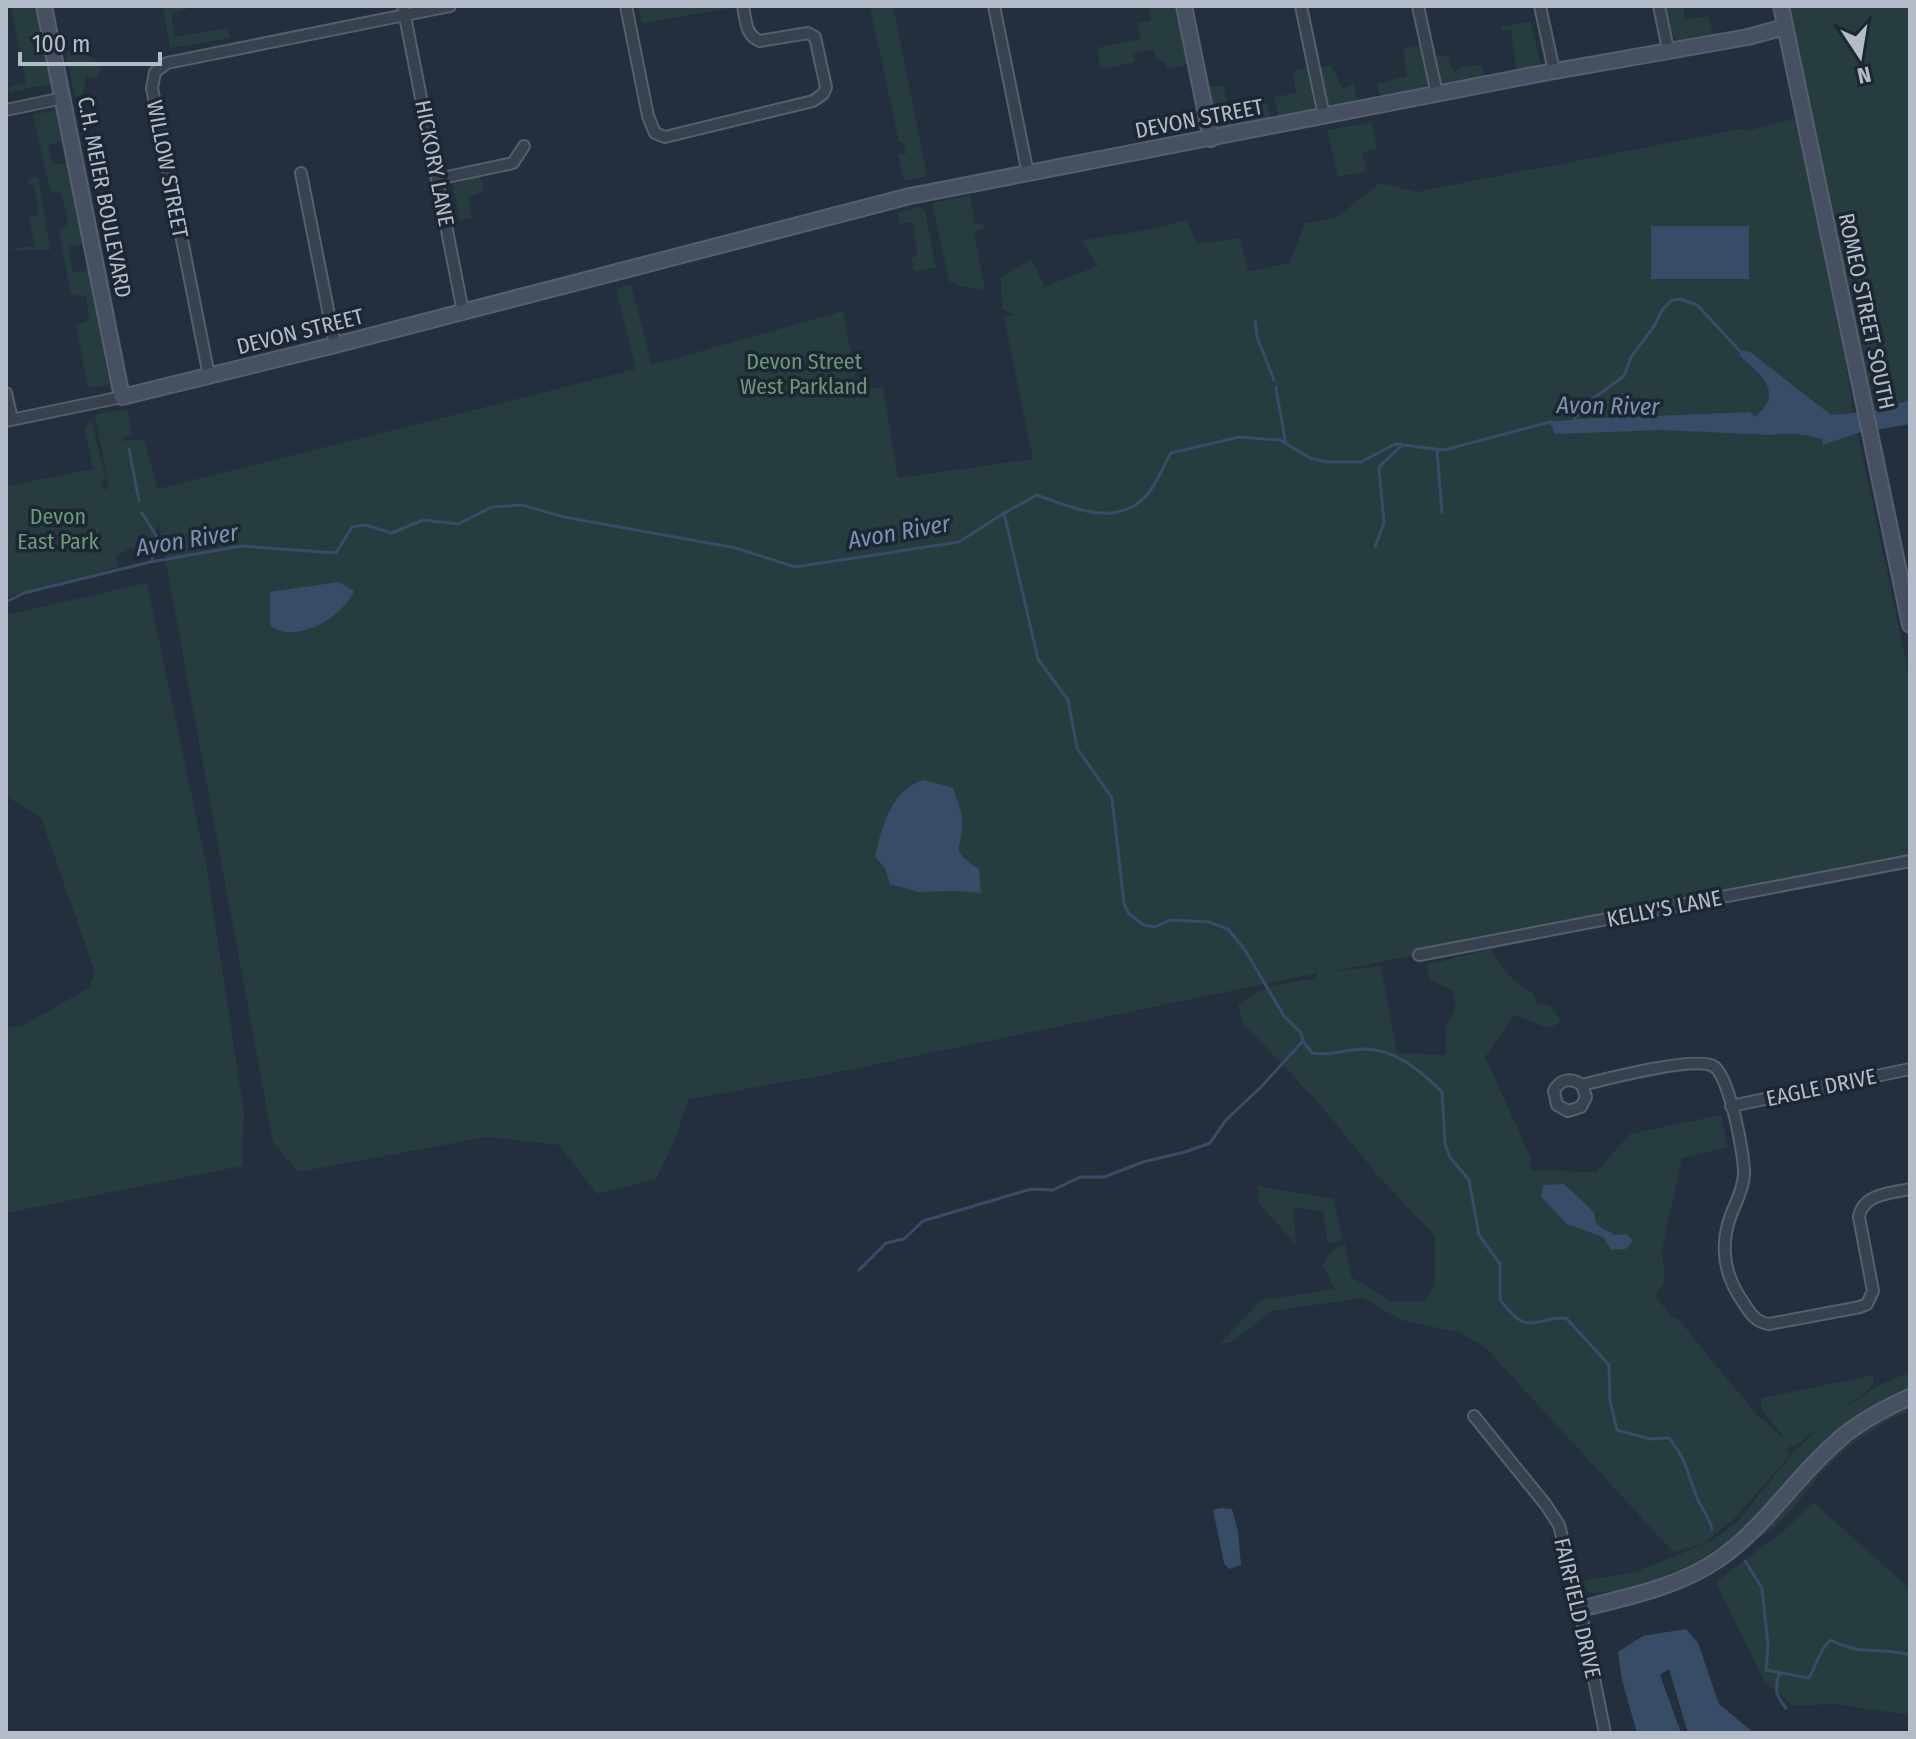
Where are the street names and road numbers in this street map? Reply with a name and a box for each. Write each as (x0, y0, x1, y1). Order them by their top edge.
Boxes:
street label: DEVON STREET (1133, 93, 1266, 144)
street label: C.H. MEIER BOULEVARD (72, 94, 137, 300)
street label: WILLOW STREET (141, 98, 194, 241)
street label: HICKORY LANE (409, 98, 460, 228)
street label: ROMEO STREET SOUTH (1833, 211, 1900, 412)
street label: DEVON STREET (234, 302, 367, 360)
street label: KELLY'S LANE (1605, 884, 1724, 933)
street label: EAGLE DRIVE (1764, 1063, 1878, 1112)
street label: FAIRFIELD DRIVE (1548, 1535, 1607, 1681)

